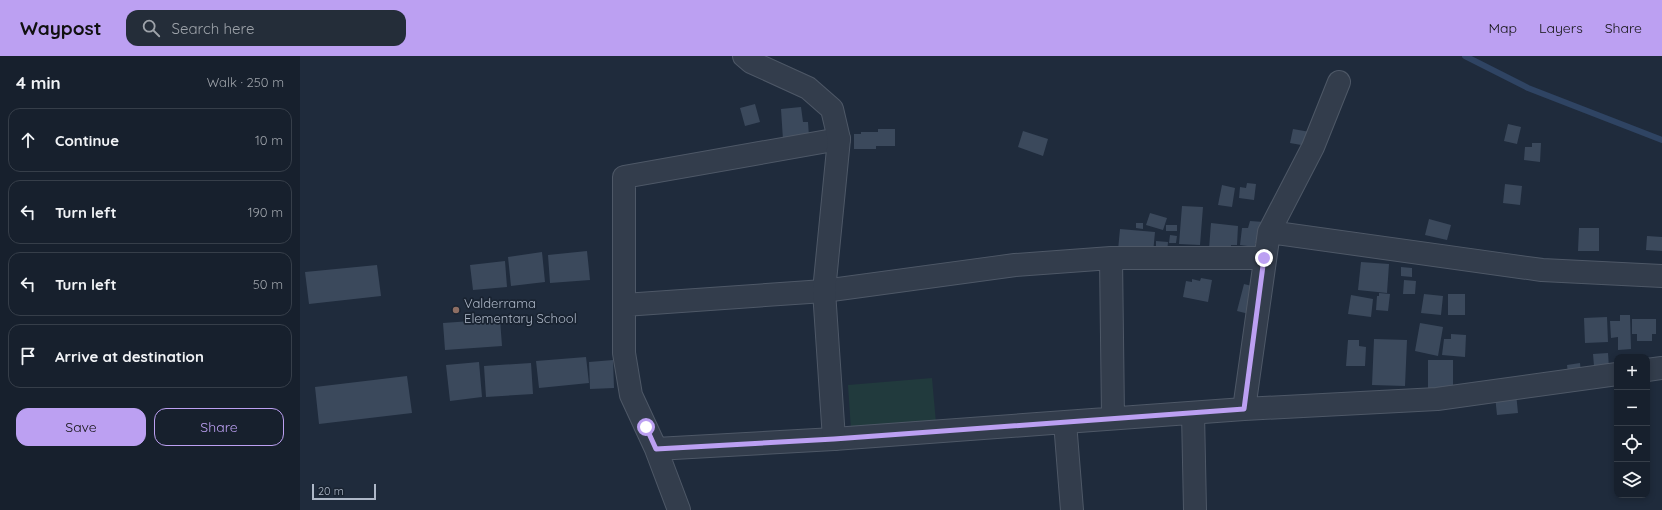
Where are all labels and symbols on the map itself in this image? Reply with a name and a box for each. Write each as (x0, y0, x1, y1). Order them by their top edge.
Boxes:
route end (1255, 249, 1273, 267)
place label: Valderrama Elementary School (464, 295, 577, 326)
marker: Valderrama Elementary School (451, 305, 461, 315)
route start (637, 418, 655, 436)
scale bar (312, 482, 376, 501)

